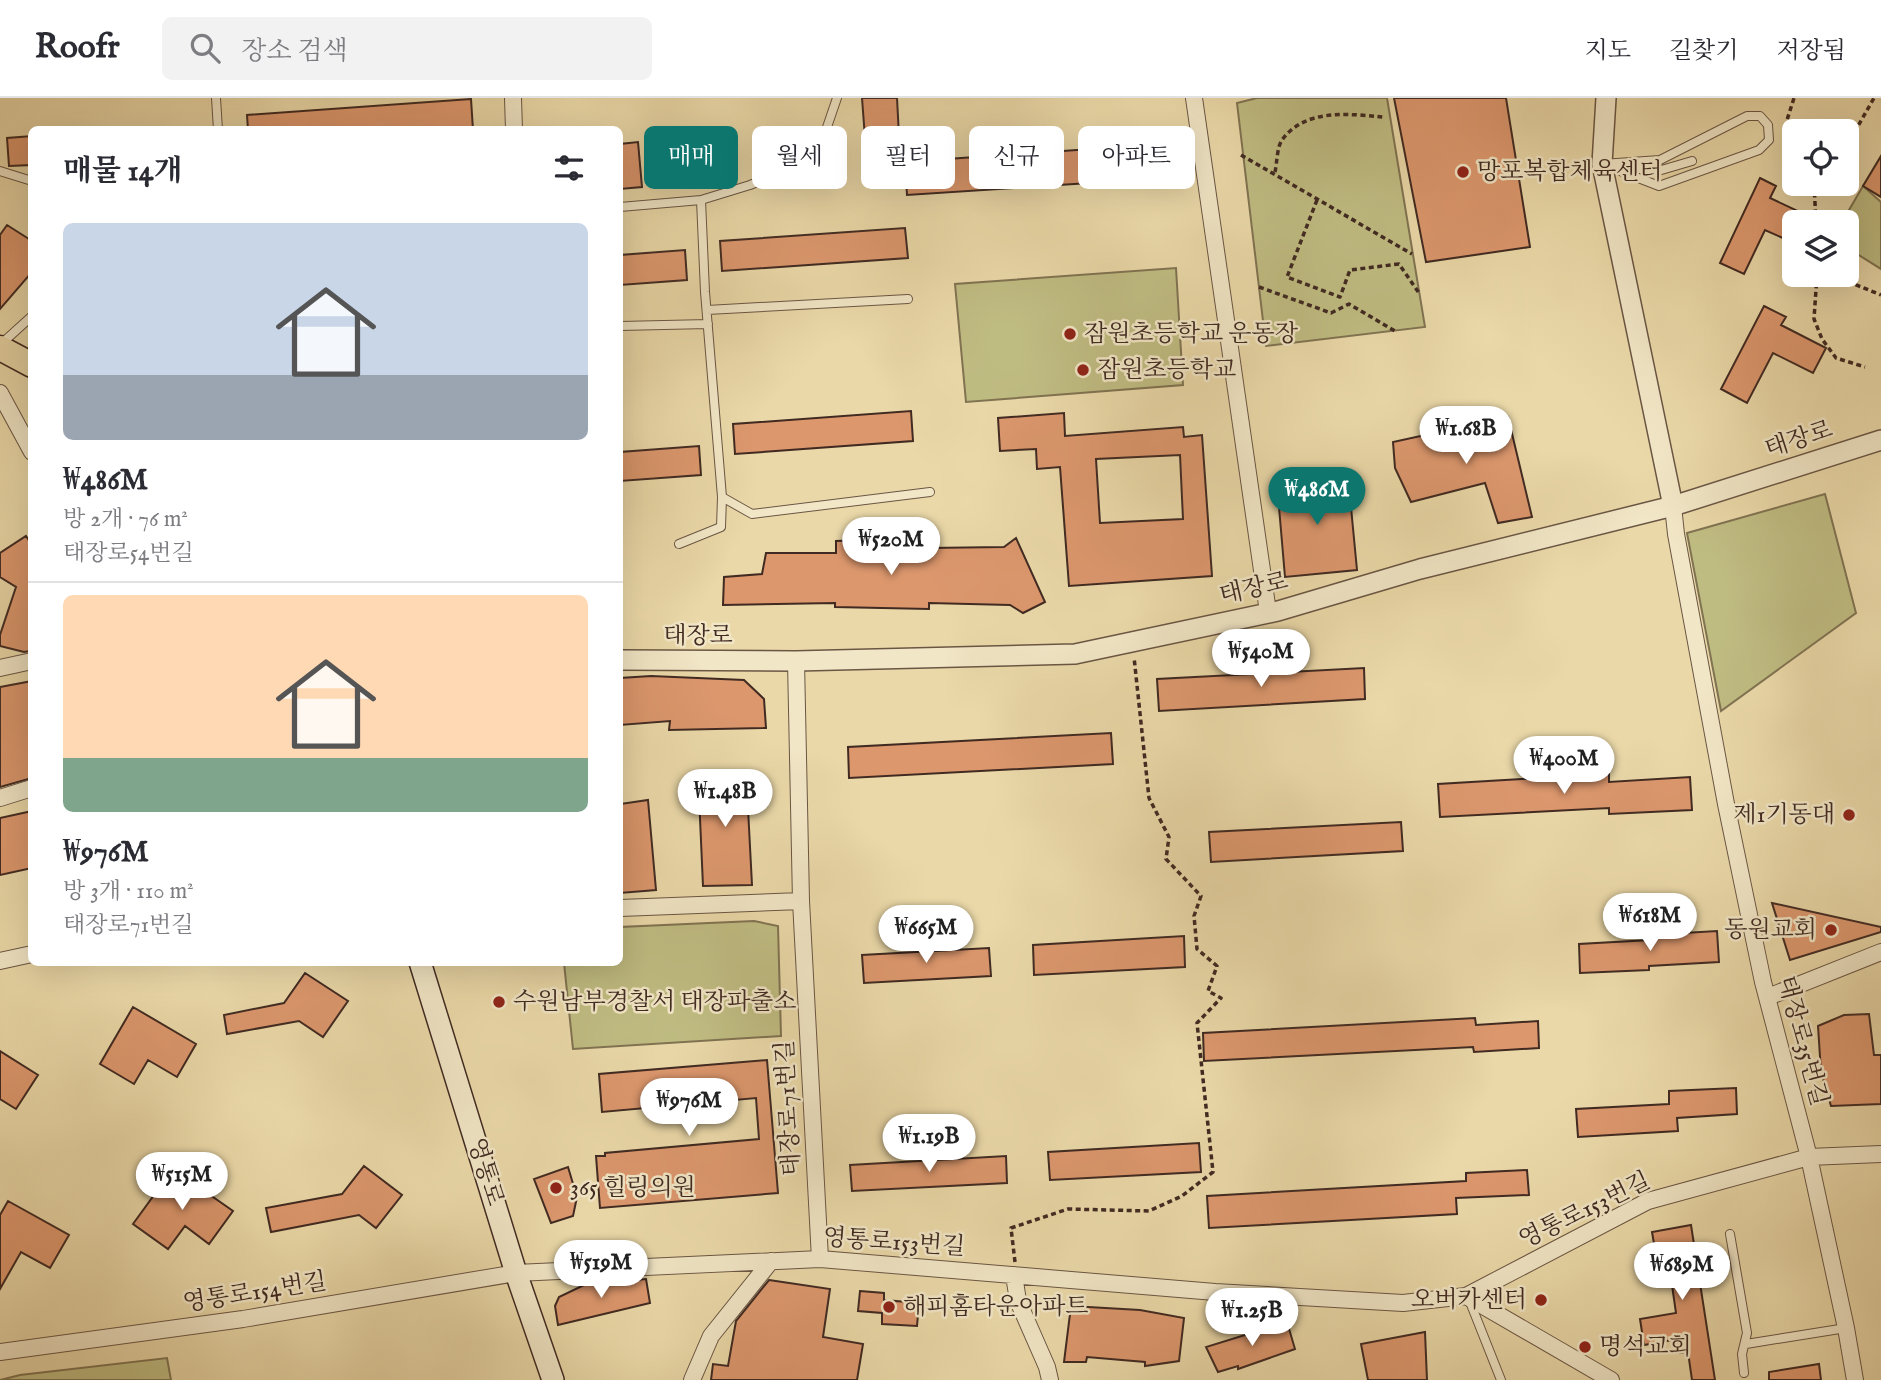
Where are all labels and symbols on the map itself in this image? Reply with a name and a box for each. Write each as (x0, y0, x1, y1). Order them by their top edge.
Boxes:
place label: 망포복합체육센터 (1477, 157, 1662, 188)
marker: 망포복합체육센터 (1455, 164, 1471, 180)
place label: 잠원초등학교 운동장 (1084, 319, 1299, 350)
marker: 잠원초등학교 운동장 (1062, 326, 1078, 342)
place label: 잠원초등학교 (1097, 355, 1236, 386)
marker: 잠원초등학교 (1075, 362, 1091, 378)
pin: ₩1.68B (1409, 406, 1523, 466)
street label: 태장로 (1761, 415, 1837, 465)
pin: ₩486M (1268, 468, 1366, 527)
pin: ₩520M (842, 518, 940, 577)
street label: 태장로 (1217, 566, 1291, 612)
street label: 태장로 (663, 621, 733, 652)
pin: ₩540M (1212, 630, 1310, 689)
pin: ₩400M (1515, 736, 1613, 796)
pin: ₩1.48B (668, 770, 782, 829)
place label: 제1기동대 (1733, 800, 1835, 831)
marker: 제1기동대 (1841, 807, 1857, 823)
pin: ₩618M (1601, 894, 1699, 953)
pin: ₩665M (877, 906, 975, 965)
place label: 동원교회 (1724, 915, 1817, 946)
marker: 동원교회 (1823, 922, 1839, 938)
street label: 태장로35번길 (1770, 972, 1834, 1110)
place label: 수원남부경찰서 태장파출소 (513, 987, 796, 1018)
marker: 수원남부경찰서 태장파출소 (491, 994, 507, 1010)
street label: 태장로71번길 (770, 1039, 808, 1177)
pin: ₩976M (640, 1079, 738, 1138)
pin: ₩1.19B (872, 1114, 986, 1174)
street label: 영통로 (460, 1134, 510, 1210)
pin: ₩515M (133, 1152, 231, 1212)
street label: 영통로153번길 (1514, 1166, 1656, 1256)
place label: 365 힐링의원 (570, 1173, 696, 1204)
marker: 365 힐링의원 (548, 1180, 564, 1196)
street label: 영통로153번길 (822, 1223, 966, 1263)
pin: ₩519M (552, 1240, 650, 1300)
pin: ₩689M (1633, 1242, 1731, 1302)
street label: 영통로154번길 (181, 1266, 329, 1320)
place label: 오버카센터 (1411, 1285, 1527, 1316)
pin: ₩1.25B (1195, 1288, 1309, 1348)
place label: 해피홈타운아파트 (903, 1292, 1088, 1323)
marker: 오버카센터 (1533, 1292, 1549, 1308)
marker: 해피홈타운아파트 (881, 1299, 897, 1315)
place label: 명석교회 (1599, 1332, 1692, 1363)
marker: 명석교회 (1577, 1339, 1593, 1355)

